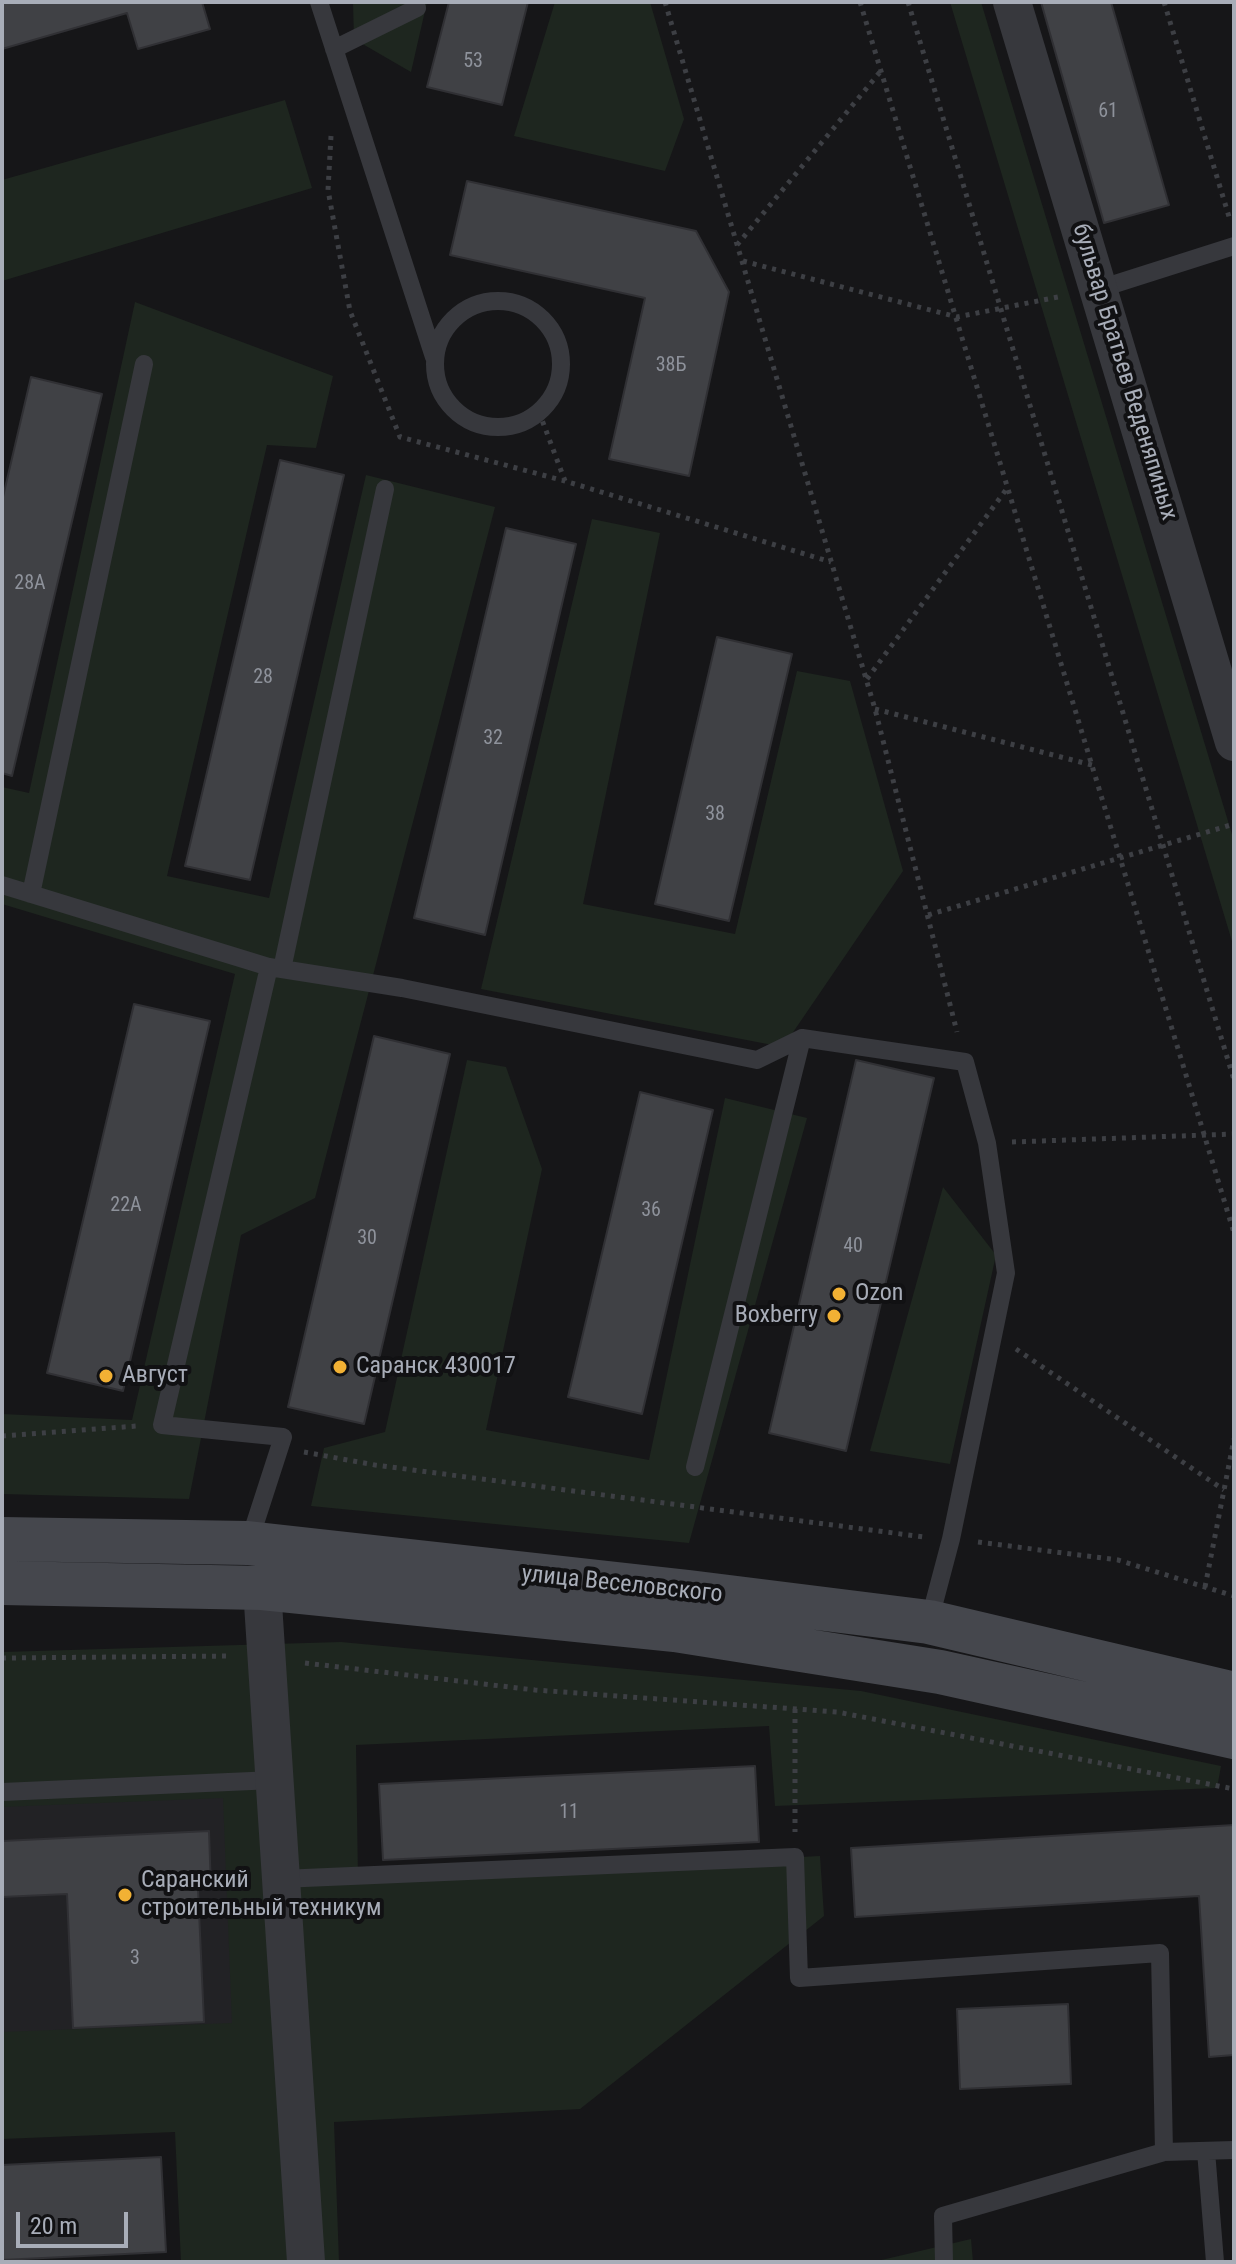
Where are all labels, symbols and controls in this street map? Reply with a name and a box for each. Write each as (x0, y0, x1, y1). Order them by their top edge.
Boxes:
house number: 53 (463, 50, 483, 74)
house number: 61 (1098, 100, 1118, 124)
street label: бульвар Братьев Веденяпиных (1065, 220, 1183, 524)
house number: 38Б (656, 354, 686, 378)
house number: 28А (14, 572, 46, 596)
house number: 28 (253, 666, 273, 690)
house number: 32 (483, 727, 503, 751)
house number: 38 (705, 803, 725, 827)
house number: 22А (110, 1194, 142, 1218)
house number: 36 (641, 1199, 661, 1223)
house number: 30 (357, 1227, 377, 1251)
house number: 40 (843, 1235, 863, 1259)
place label: Ozon (855, 1280, 903, 1308)
marker: Ozon (830, 1285, 848, 1303)
place label: Boxberry (735, 1302, 818, 1330)
marker: Boxberry (825, 1307, 843, 1325)
place label: Саранск 430017 (356, 1353, 516, 1381)
marker: Саранск 430017 (331, 1358, 349, 1376)
place label: Август (122, 1362, 188, 1390)
marker: Август (97, 1367, 115, 1385)
street label: улица Веселовского (520, 1560, 724, 1610)
house number: 11 (559, 1801, 579, 1825)
place label: Саранский строительный техникум (141, 1867, 381, 1923)
marker: Саранский строительный техникум (116, 1886, 134, 1904)
house number: 3 (130, 1947, 140, 1971)
scale bar (20, 2196, 132, 2246)
text: 20 m (30, 2212, 77, 2240)

